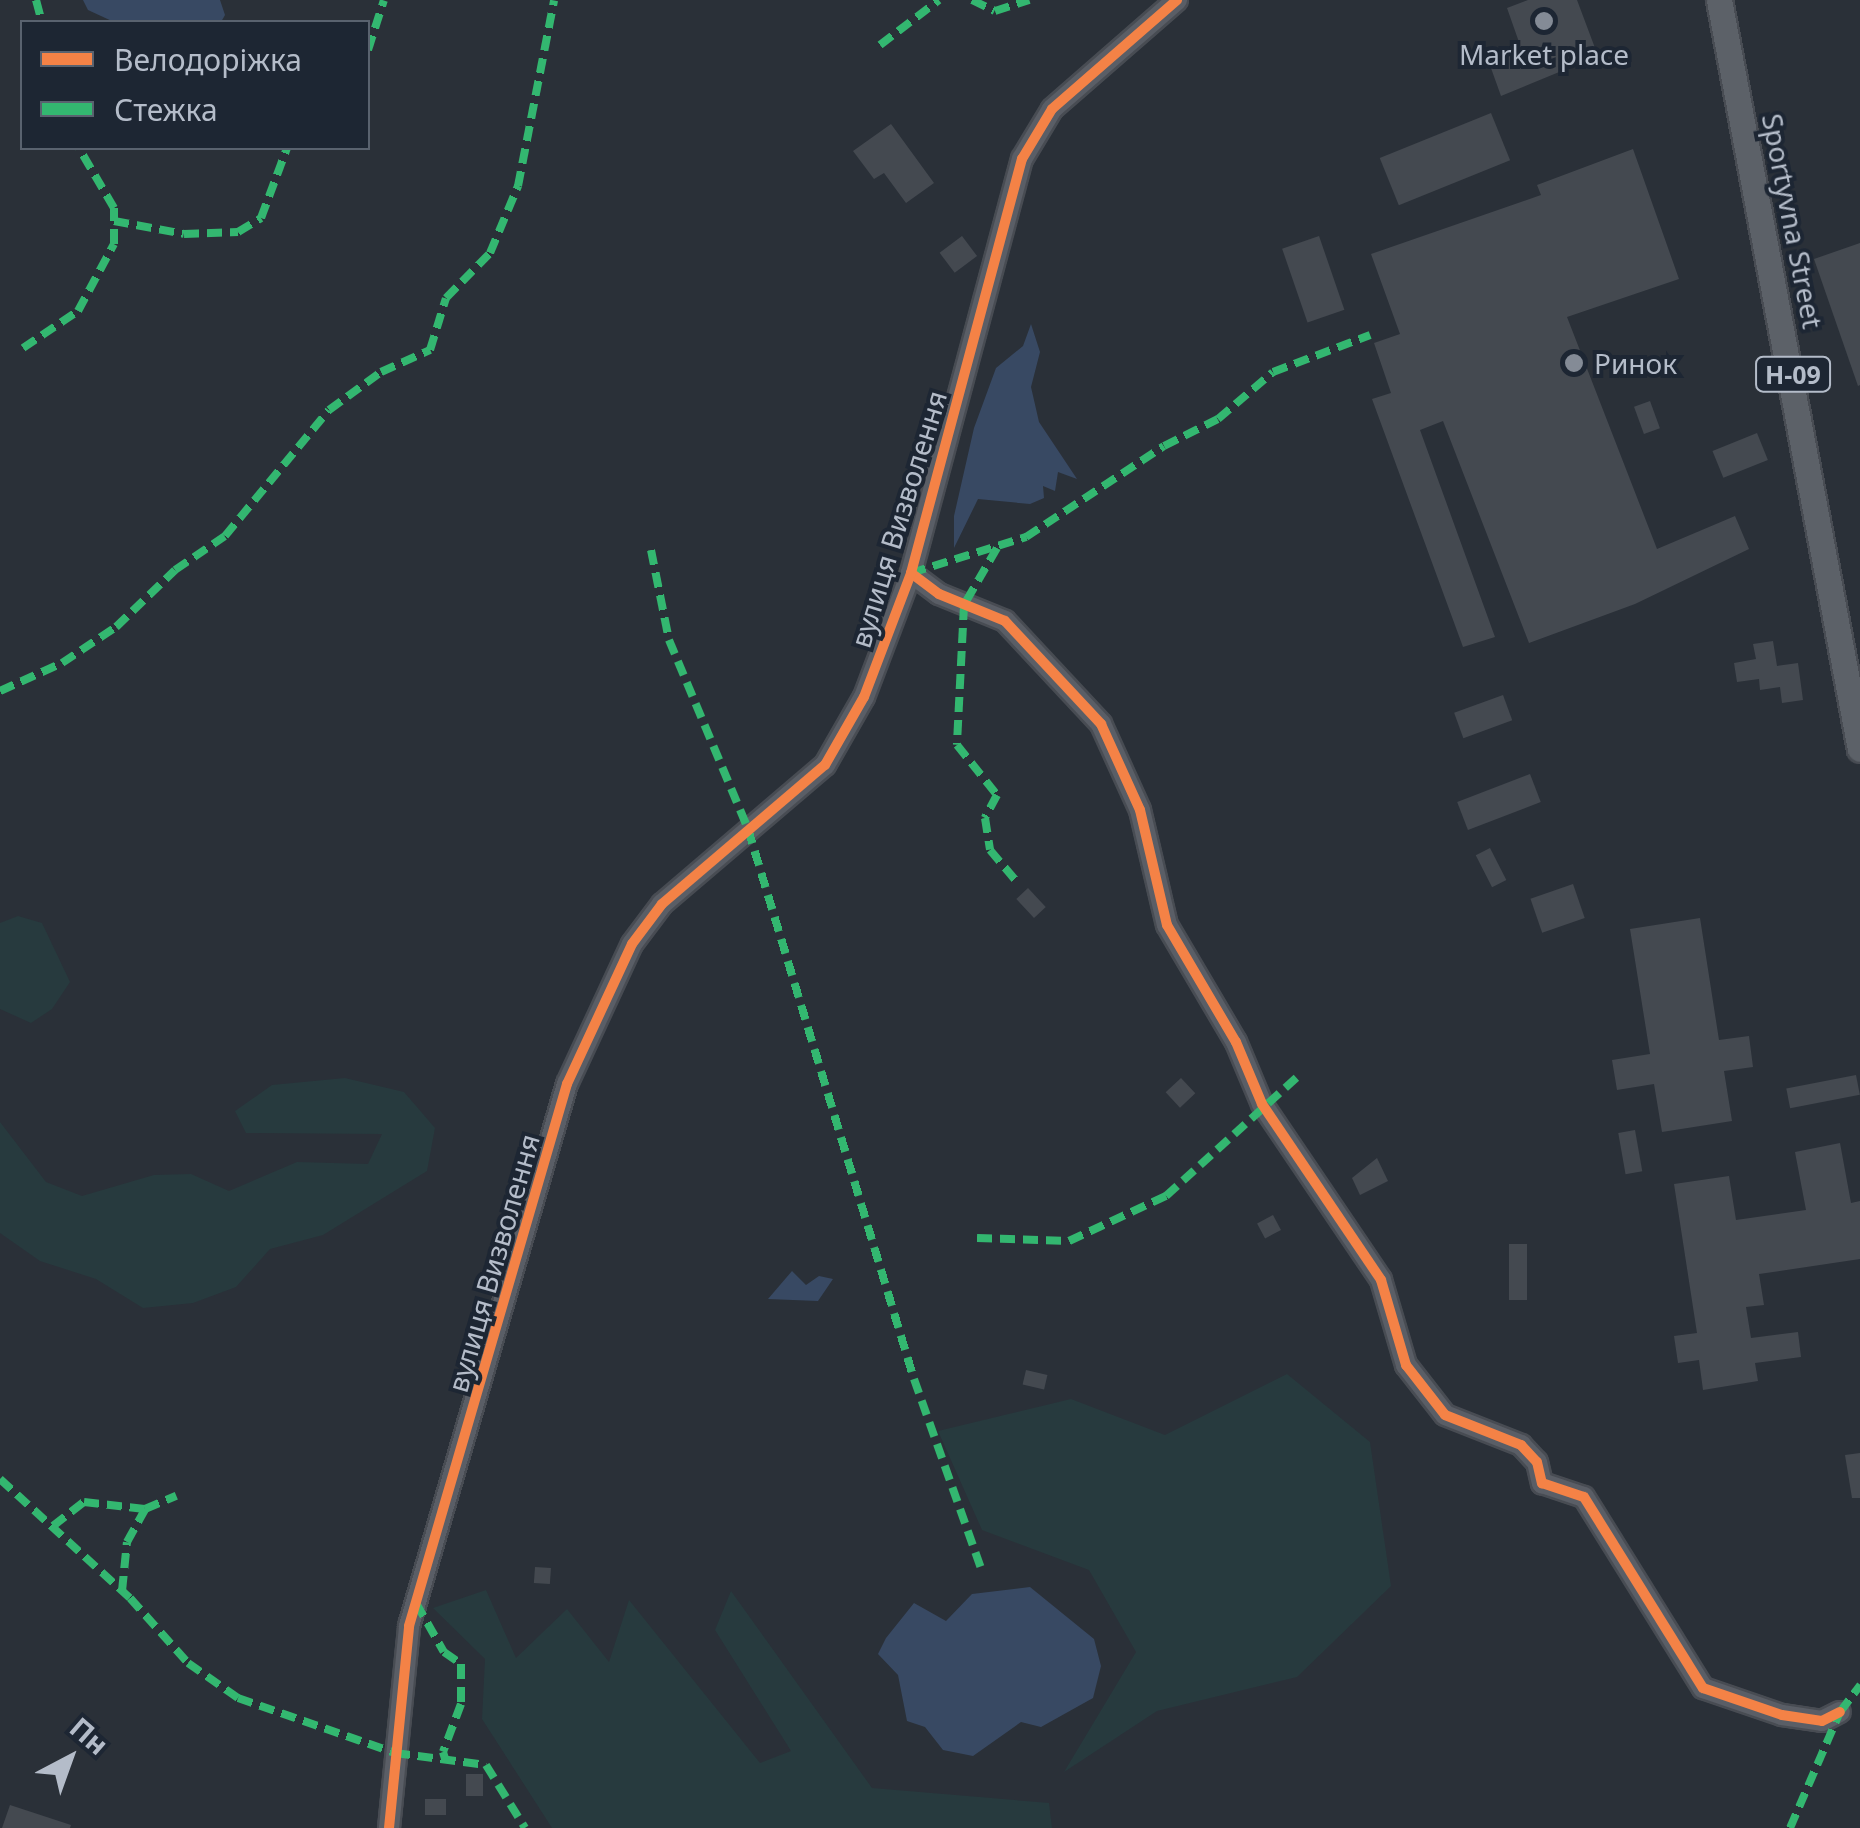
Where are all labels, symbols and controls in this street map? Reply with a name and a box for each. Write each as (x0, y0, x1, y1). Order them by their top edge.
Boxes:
marker: Market place (1533, 10, 1555, 32)
legend (20, 20, 370, 150)
place label: Market place (1459, 37, 1629, 71)
text: Велодоріжка (114, 39, 302, 80)
text: Стежка (114, 89, 218, 130)
street label: Sportyvna Street (1756, 111, 1830, 331)
place label: Ринок (1594, 346, 1677, 380)
marker: Ринок (1563, 352, 1585, 374)
road number: Н-09 (1753, 354, 1833, 394)
street label: вулиця Визволення (843, 386, 953, 652)
street label: вулиця Визволення (440, 1130, 546, 1396)
north arrow (20, 1708, 120, 1808)
text: Пн (62, 1708, 117, 1763)

